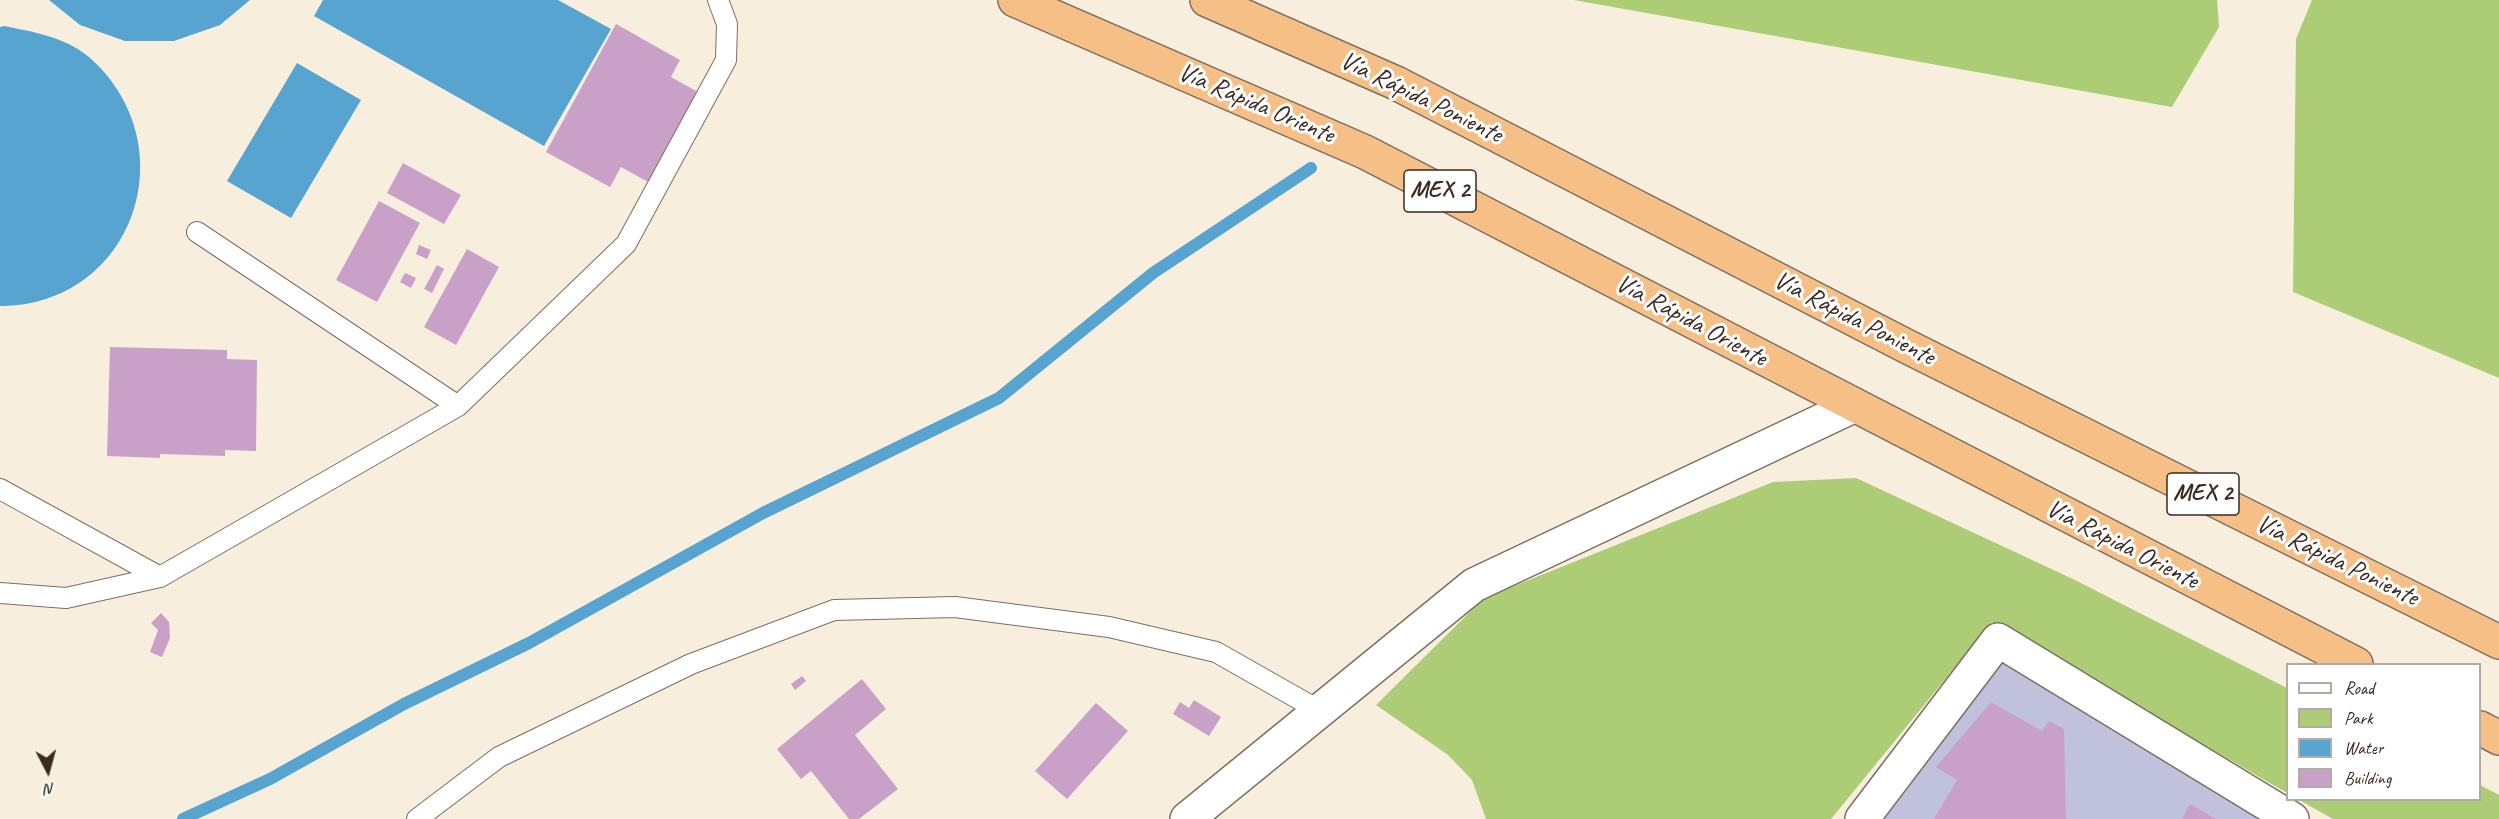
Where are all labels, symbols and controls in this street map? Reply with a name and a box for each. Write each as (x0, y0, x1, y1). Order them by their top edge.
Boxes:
street label: Vía Rápida Poniente (1335, 45, 1507, 151)
street label: Vía Rápida Oriente (1173, 57, 1339, 151)
road number: MEX 2 (1404, 170, 1476, 212)
street label: Vía Rápida Poniente (1768, 265, 1940, 373)
street label: Vía Rápida Oriente (1610, 268, 1772, 374)
road number: MEX 2 (2167, 473, 2239, 515)
street label: Vía Rápida Oriente (2041, 493, 2203, 597)
street label: Vía Rápida Poniente (2251, 508, 2423, 614)
legend (2286, 663, 2481, 801)
text: Road (2344, 677, 2374, 699)
text: Park (2344, 707, 2373, 729)
text: Water (2344, 737, 2383, 759)
north arrow (18, 741, 78, 801)
text: Building (2344, 767, 2391, 789)
text: N (44, 778, 56, 799)

